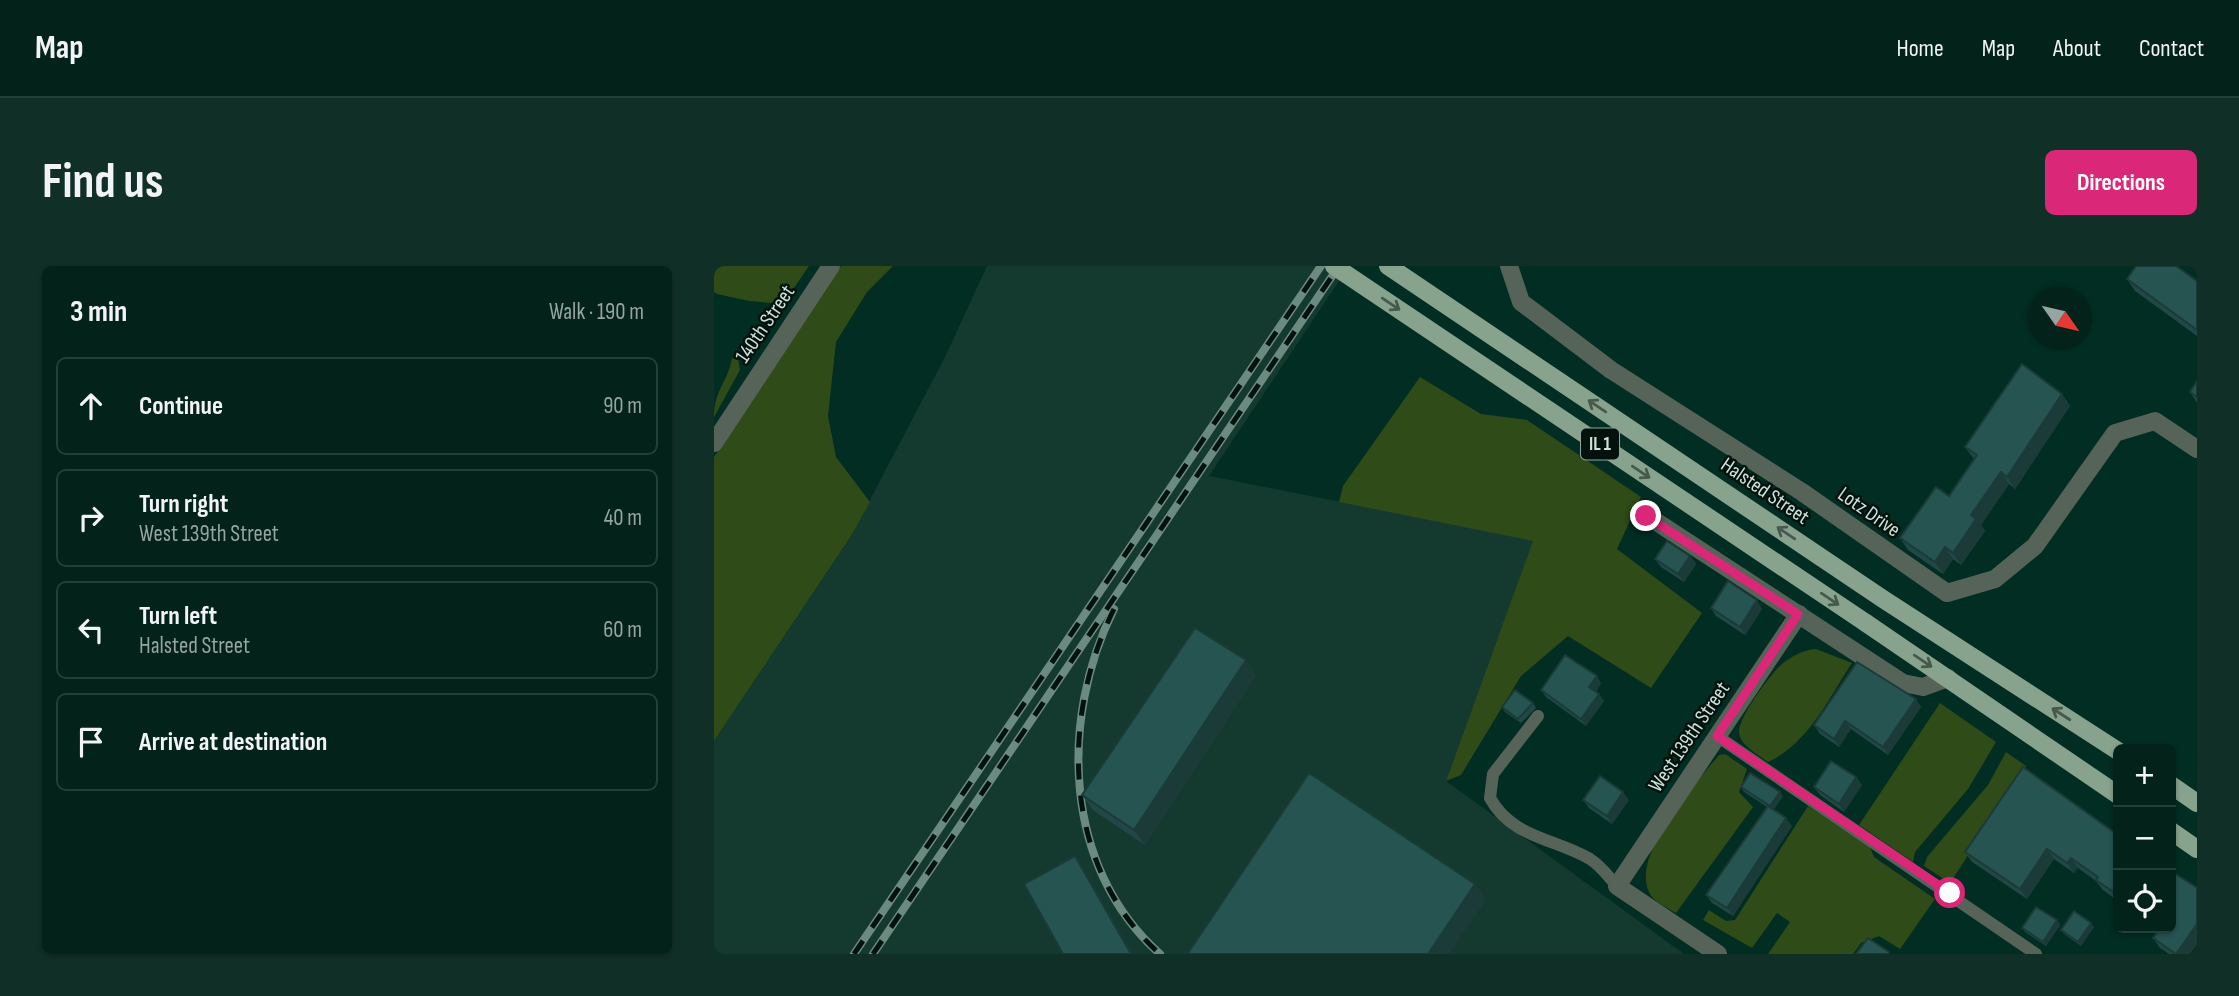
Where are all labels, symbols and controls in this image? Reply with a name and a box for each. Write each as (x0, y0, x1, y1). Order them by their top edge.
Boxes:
text: Map (35, 28, 84, 68)
text: Home (1896, 34, 1944, 63)
text: Map (1982, 34, 2015, 63)
text: About (2053, 34, 2101, 63)
text: Contact (2139, 34, 2204, 63)
button: Directions (2045, 150, 2197, 215)
text: Find us (42, 153, 164, 212)
street label: 140th Street (730, 280, 800, 368)
north arrow (2029, 287, 2092, 350)
text: 3 min (70, 294, 127, 330)
one-way arrow (1381, 297, 1400, 311)
text: Walk · 190 m (549, 298, 644, 326)
icon: ahead (72, 387, 110, 425)
text: Continue (139, 391, 223, 422)
text: 90 m (603, 392, 642, 420)
one-way arrow (1588, 399, 1607, 414)
road number: IL 1 (1581, 428, 1619, 460)
street label: Halsted Street (1716, 452, 1814, 530)
one-way arrow (1631, 465, 1650, 479)
street label: Lotz Drive (1833, 482, 1905, 542)
text: Turn right (139, 489, 228, 520)
icon: right (72, 499, 110, 537)
route end (1630, 500, 1661, 531)
text: 40 m (604, 504, 642, 532)
text: West 139th Street (139, 520, 279, 548)
one-way arrow (1777, 526, 1796, 540)
one-way arrow (1820, 591, 1839, 606)
text: Turn left (139, 601, 217, 632)
icon: left (72, 611, 110, 649)
text: 60 m (603, 616, 642, 644)
text: Halsted Street (139, 632, 250, 660)
one-way arrow (1913, 654, 1932, 668)
street label: West 139th Street (1643, 677, 1735, 797)
one-way arrow (2052, 707, 2071, 721)
icon: arrive (72, 723, 110, 761)
text: Arrive at destination (139, 727, 327, 758)
map controls (2113, 744, 2176, 933)
button: + (2113, 744, 2176, 807)
button: − (2113, 807, 2176, 870)
button: locate (2113, 870, 2176, 933)
route start (1934, 877, 1965, 908)

